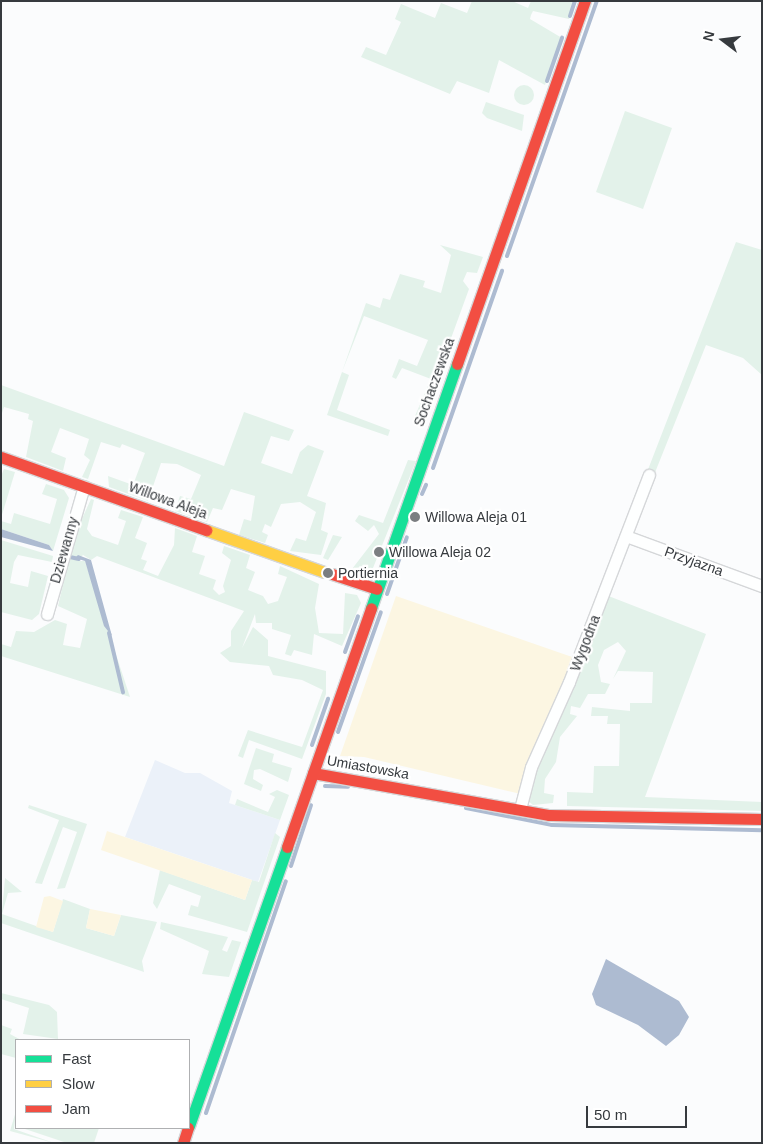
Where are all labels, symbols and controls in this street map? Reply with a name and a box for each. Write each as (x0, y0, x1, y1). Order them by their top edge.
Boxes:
north arrow (698, 15, 748, 65)
text: N (699, 29, 718, 43)
street label: Sochaczewska (410, 335, 458, 429)
street label: Willowa Aleja (126, 478, 210, 522)
place label: Willowa Aleja 01 (425, 509, 528, 525)
marker: Willowa Aleja 01 (409, 511, 421, 523)
street label: Dziewanny (46, 515, 82, 585)
street label: Przyjazna (662, 543, 726, 579)
place label: Willowa Aleja 02 (389, 544, 492, 560)
marker: Willowa Aleja 02 (373, 546, 385, 558)
place label: Portiernia (338, 565, 398, 581)
marker: Portiernia (322, 567, 334, 579)
street label: Wygodna (567, 612, 603, 674)
street label: Umiastowska (326, 752, 410, 782)
legend (15, 1039, 190, 1129)
text: Fast (62, 1050, 91, 1067)
text: Slow (62, 1075, 95, 1092)
scale bar (588, 1096, 689, 1128)
text: Jam (62, 1100, 90, 1117)
text: 50 m (594, 1106, 627, 1123)

